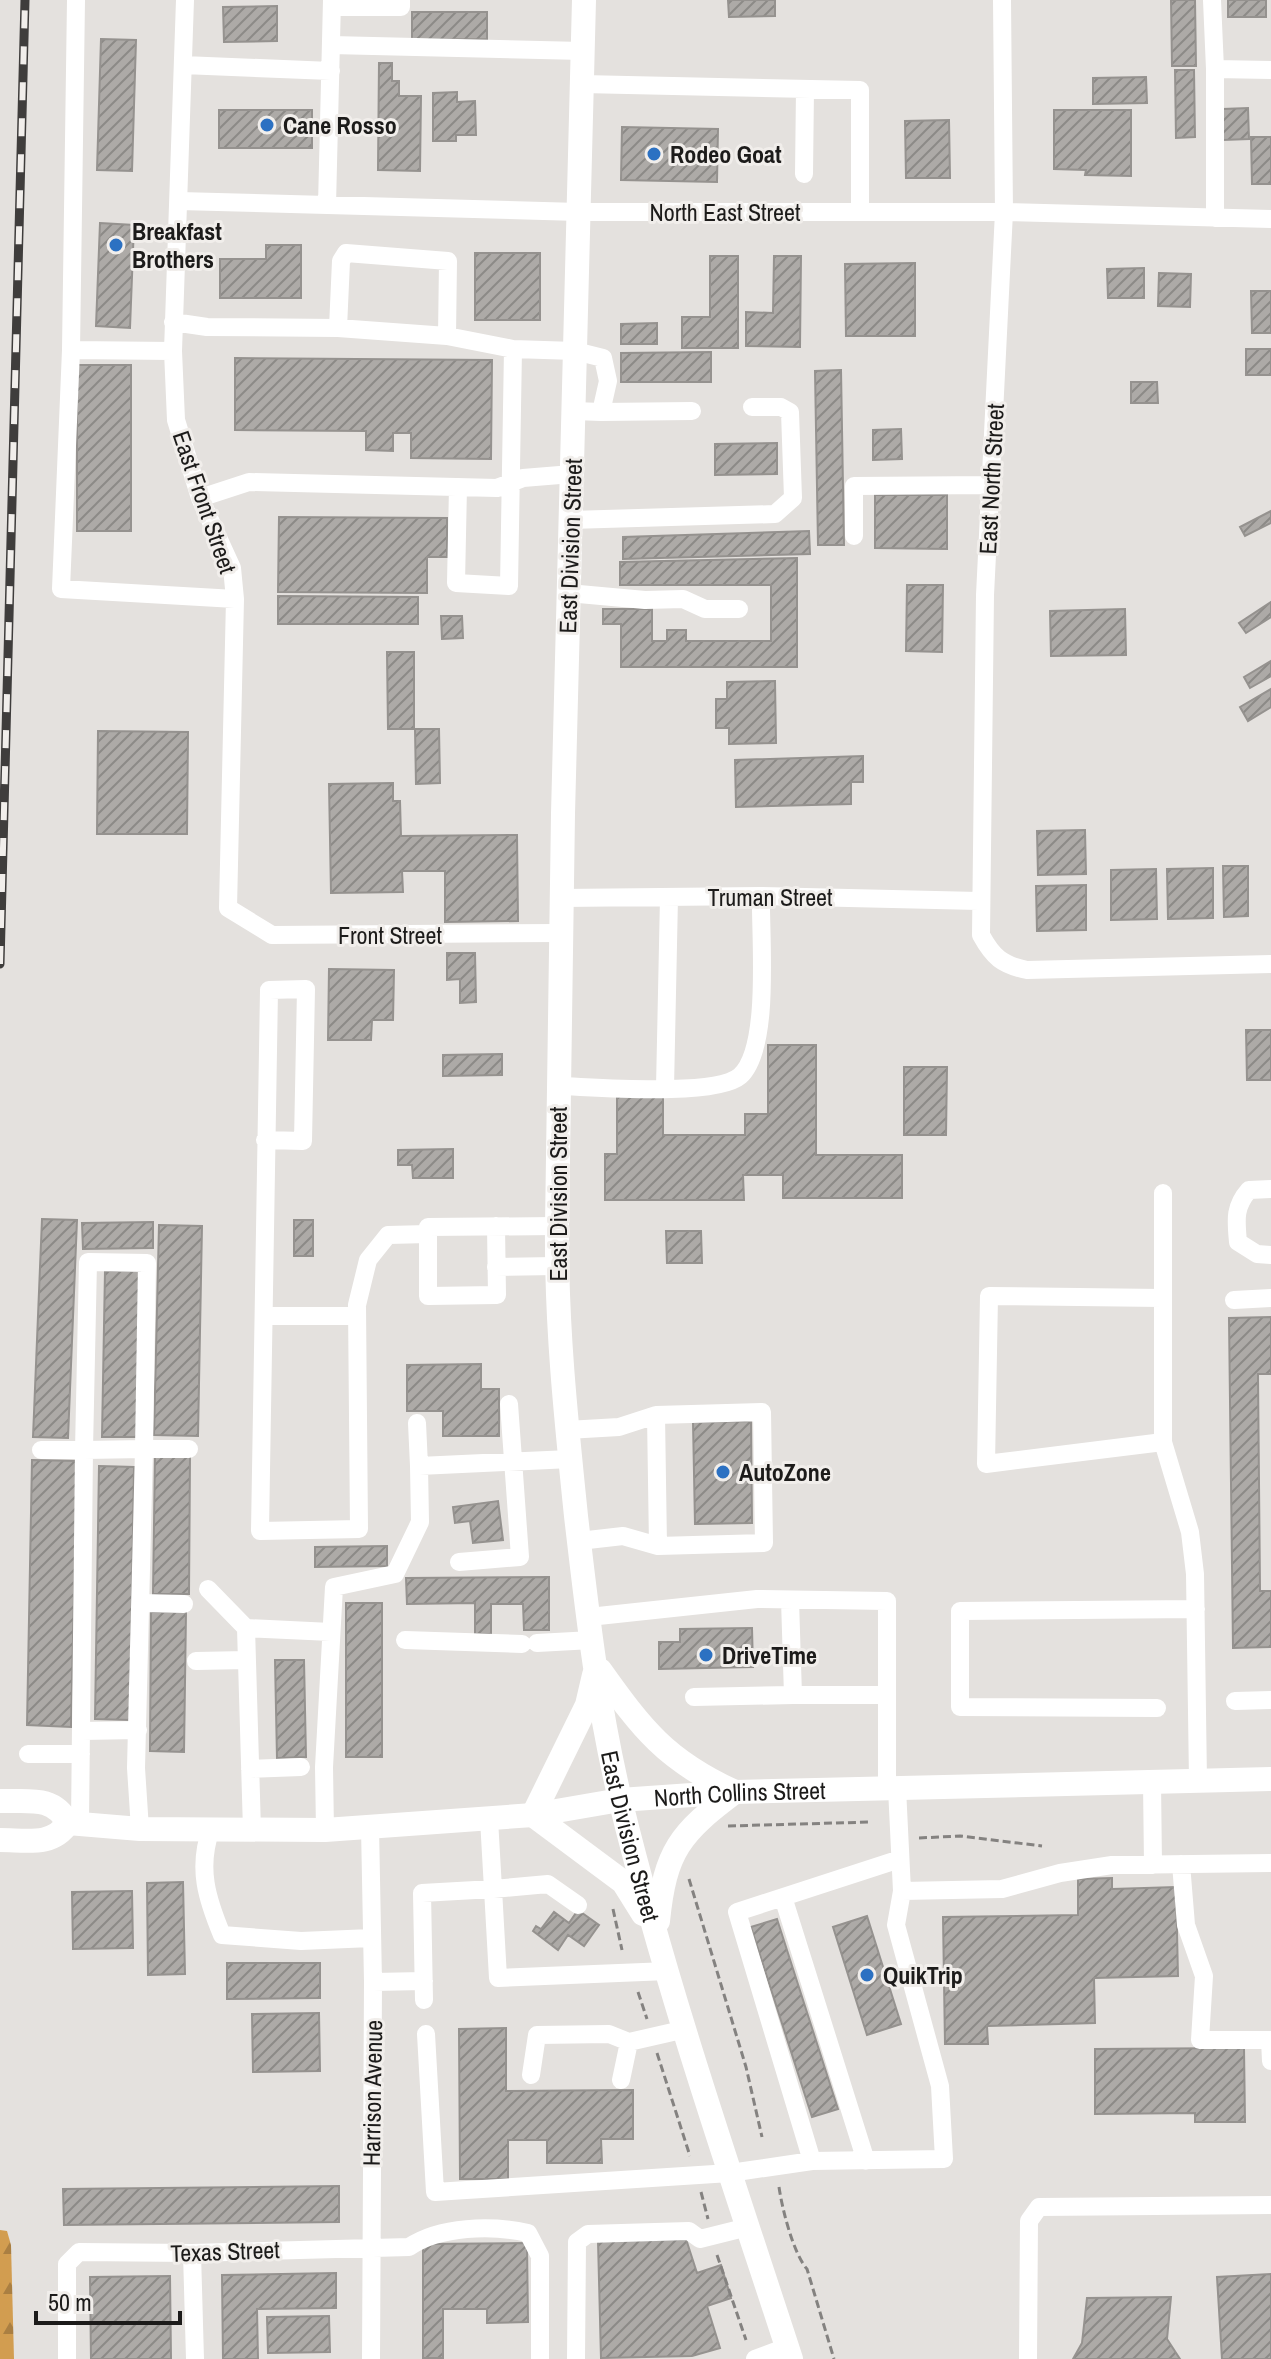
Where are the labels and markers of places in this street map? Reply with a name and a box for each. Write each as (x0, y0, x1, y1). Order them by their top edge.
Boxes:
place label: Cane Rosso (283, 109, 397, 141)
marker: Cane Rosso (258, 116, 276, 134)
place label: Rodeo Goat (670, 138, 782, 170)
marker: Rodeo Goat (645, 145, 663, 163)
place label: Breakfast Brothers (132, 215, 222, 275)
marker: Breakfast Brothers (107, 236, 125, 254)
place label: AutoZone (739, 1456, 831, 1488)
marker: AutoZone (714, 1463, 732, 1481)
place label: DriveTime (722, 1639, 817, 1671)
marker: DriveTime (697, 1646, 715, 1664)
place label: QuikTrip (883, 1959, 963, 1991)
marker: QuikTrip (858, 1966, 876, 1984)

